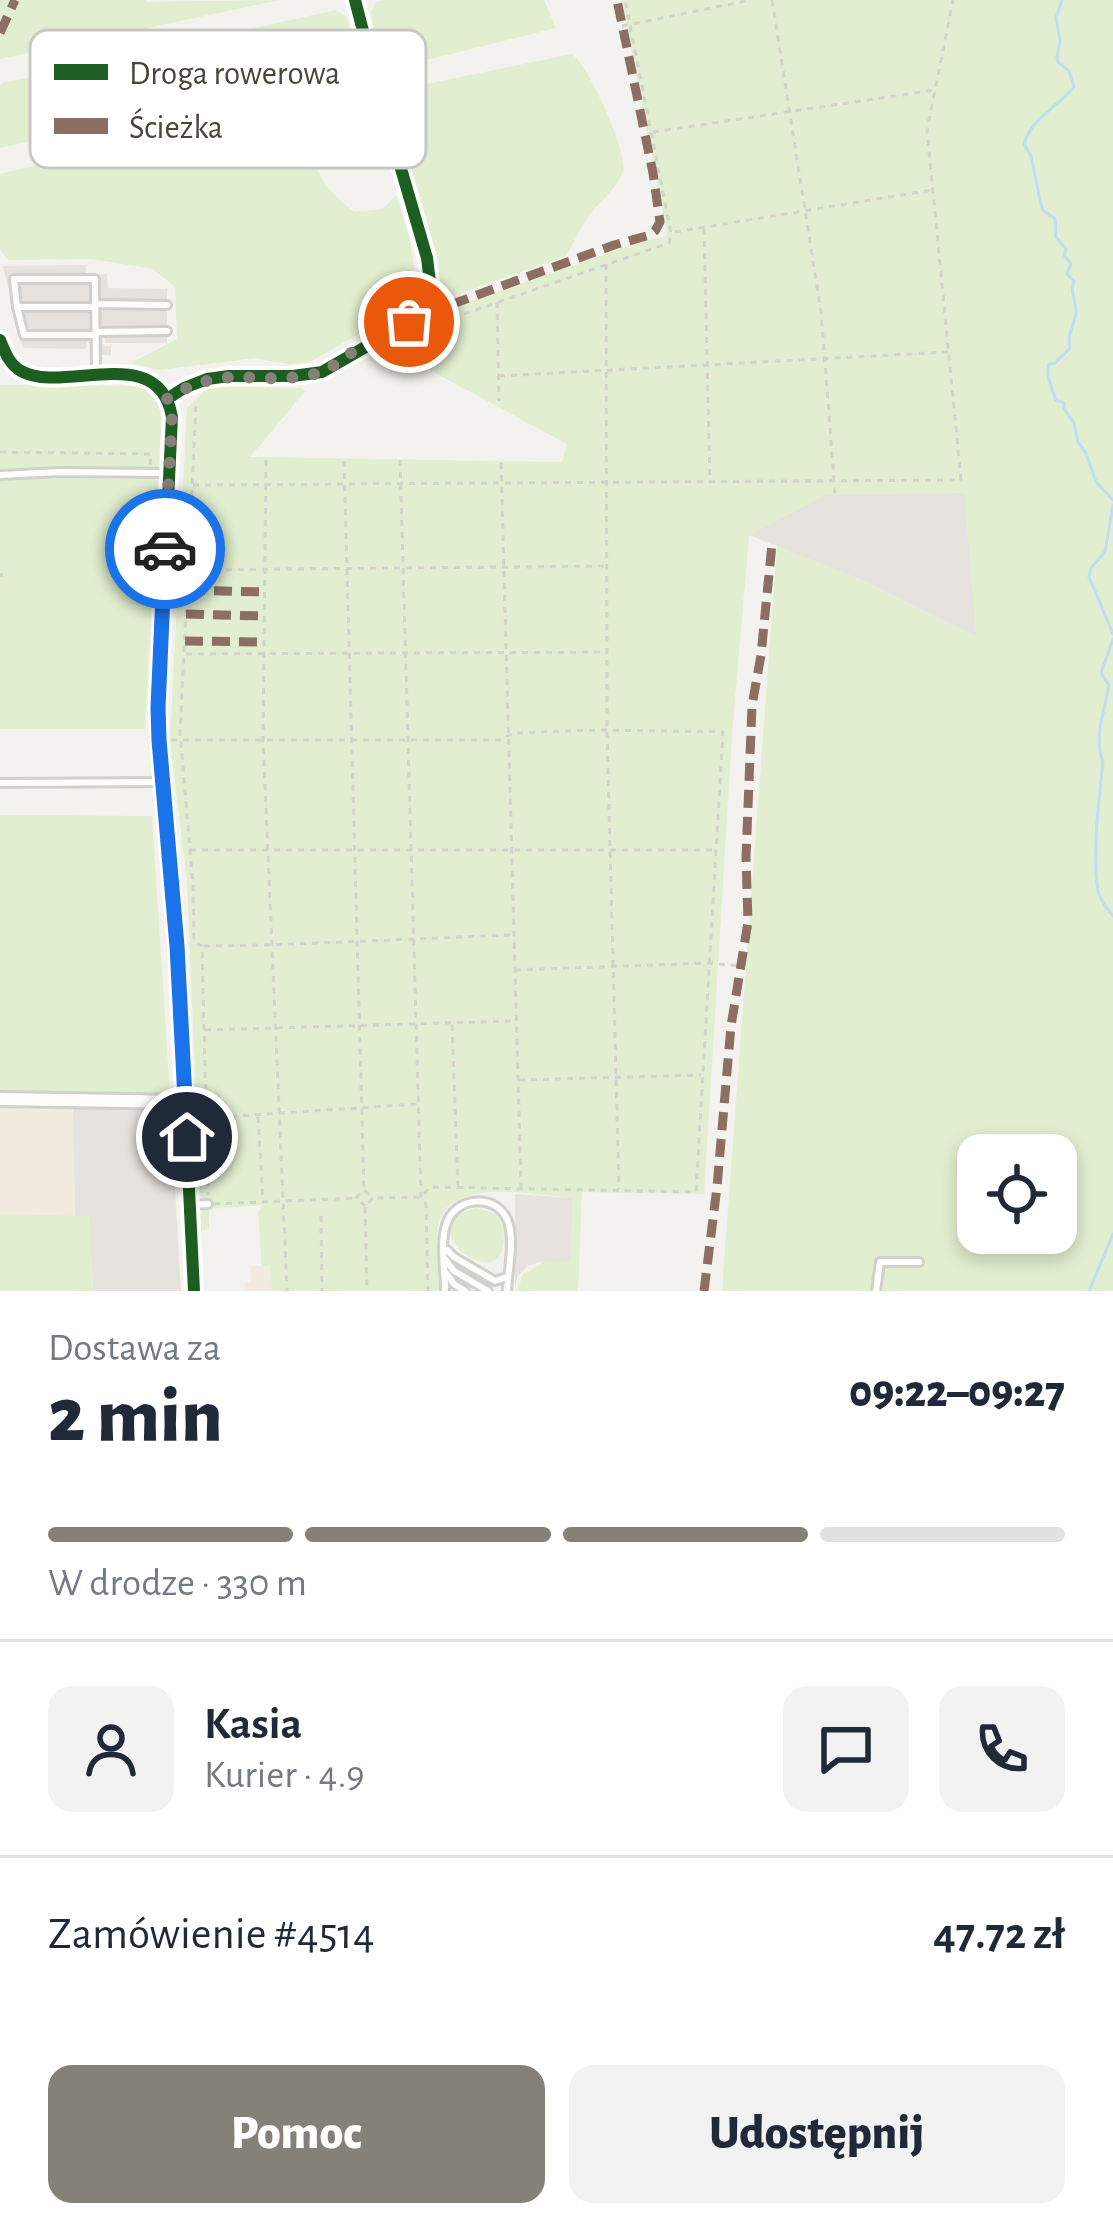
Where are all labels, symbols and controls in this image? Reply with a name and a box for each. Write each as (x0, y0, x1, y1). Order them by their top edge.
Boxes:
legend (30, 30, 426, 168)
text: Droga rowerowa (129, 58, 340, 91)
text: Ścieżka (129, 107, 223, 145)
pin (358, 271, 460, 373)
icon: bag (376, 289, 442, 355)
courier (105, 489, 225, 609)
icon: car (132, 516, 198, 582)
pin (136, 1086, 238, 1188)
icon: home (154, 1104, 220, 1170)
map controls (957, 1134, 1077, 1254)
button: locate (957, 1134, 1077, 1254)
text: Dostawa za (48, 1329, 221, 1368)
text: 09:22–09:27 (849, 1370, 1065, 1415)
text: 2 min (48, 1378, 223, 1456)
text: W drodze · 330 m (48, 1564, 307, 1603)
button: person (48, 1686, 174, 1812)
button: chat (783, 1686, 909, 1812)
button: phone (939, 1686, 1065, 1812)
text: Kasia (204, 1702, 302, 1747)
text: Kurier · 4.9 (204, 1756, 365, 1795)
text: Zamówienie #4514 (48, 1912, 375, 1957)
text: 47.72 zł (933, 1912, 1065, 1957)
button: Pomoc (48, 2065, 545, 2203)
button: Udostępnij (569, 2065, 1065, 2203)

